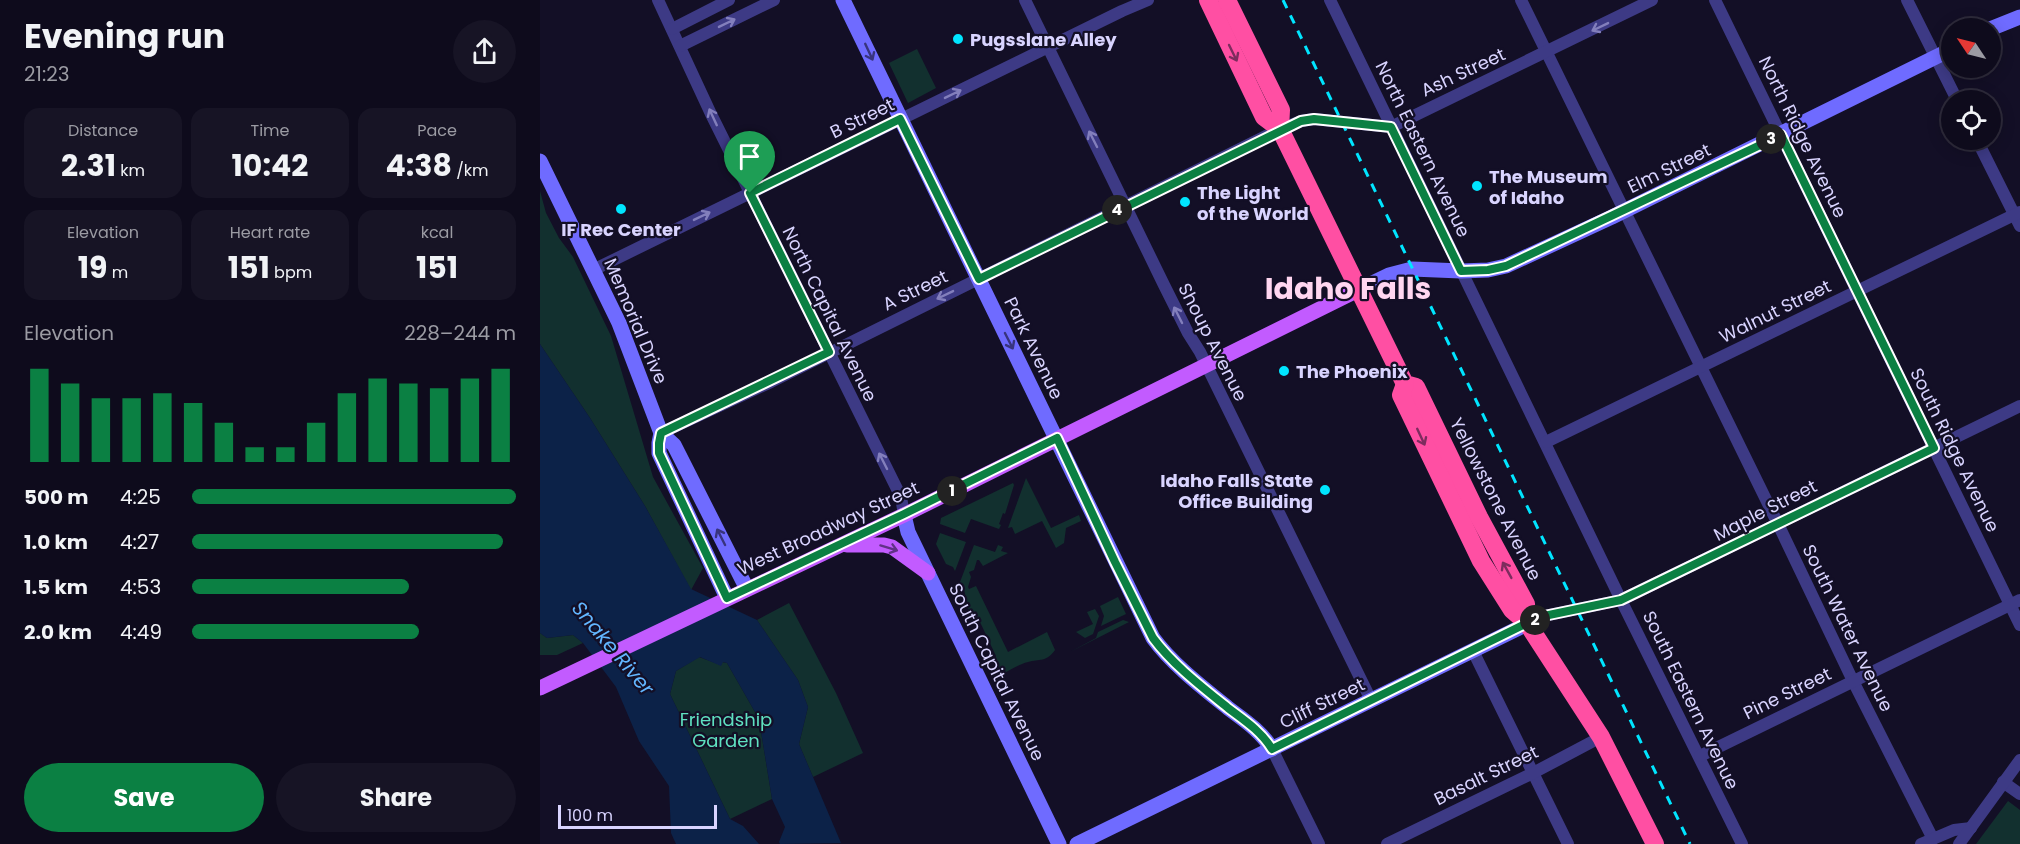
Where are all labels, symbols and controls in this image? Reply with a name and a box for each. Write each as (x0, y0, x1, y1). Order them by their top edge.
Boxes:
text: Evening run (24, 13, 225, 60)
one-way arrow (718, 17, 736, 28)
north arrow (1941, 18, 2001, 78)
map controls (1941, 18, 2001, 150)
button: share (453, 20, 516, 83)
one-way arrow (1592, 21, 1610, 33)
place label: Pugsslane Alley (970, 27, 1117, 52)
marker: Pugsslane Alley (951, 32, 965, 46)
street label: Ash Street (1417, 42, 1509, 102)
one-way arrow (863, 43, 875, 61)
one-way arrow (1228, 43, 1240, 61)
street label: North Ridge Avenue (1753, 52, 1853, 222)
street label: North Eastern Avenue (1369, 57, 1477, 241)
text: 21:23 (24, 60, 69, 88)
one-way arrow (943, 87, 961, 99)
button: locate (1941, 90, 2001, 150)
street label: B Street (826, 92, 898, 144)
one-way arrow (706, 108, 718, 126)
text: Distance (68, 119, 138, 142)
text: Time (251, 119, 290, 142)
text: Pace (417, 119, 457, 142)
pin: 3 (1756, 124, 1786, 154)
text: 3 (1766, 127, 1776, 150)
pin (724, 131, 775, 193)
one-way arrow (1086, 131, 1098, 149)
street label: Elm Street (1623, 137, 1715, 199)
icon: arrive (733, 140, 766, 173)
text: 2.31 (61, 144, 116, 187)
text: 10:42 (232, 144, 308, 187)
text: 4:38 (385, 144, 452, 187)
text: km (116, 159, 145, 182)
text: /km (452, 159, 489, 182)
place label: The Museum of Idaho (1489, 164, 1608, 210)
marker: The Museum of Idaho (1470, 179, 1484, 193)
place label: The Light of the World (1197, 180, 1309, 226)
pin: 4 (1102, 195, 1132, 225)
marker: The Light of the World (1178, 195, 1192, 209)
text: 4 (1112, 198, 1122, 221)
marker: IF Rec Center (614, 202, 628, 216)
one-way arrow (693, 210, 711, 221)
place label: IF Rec Center (561, 217, 681, 242)
text: Elevation (67, 221, 139, 244)
text: Heart rate (230, 221, 310, 244)
text: kcal (421, 221, 453, 244)
street label: North Capital Avenue (777, 222, 883, 406)
text: 19 (78, 246, 107, 289)
text: 151 (228, 246, 270, 289)
text: 151 (416, 246, 458, 289)
street label: Memorial Drive (598, 254, 674, 388)
text: m (107, 261, 128, 284)
text: bpm (270, 261, 312, 284)
street label: A Street (878, 263, 952, 317)
district label: Idaho Falls (1265, 267, 1431, 310)
street label: Walnut Street (1715, 273, 1835, 349)
street label: Shoup Avenue (1172, 279, 1254, 405)
one-way arrow (937, 290, 955, 302)
street label: Park Avenue (998, 293, 1070, 403)
one-way arrow (1172, 306, 1184, 324)
text: Elevation (24, 319, 114, 347)
text: 228–244 m (404, 319, 516, 347)
one-way arrow (1004, 332, 1016, 350)
place label: The Phoenix (1296, 359, 1408, 384)
marker: The Phoenix (1277, 364, 1291, 378)
street label: South Ridge Avenue (1904, 364, 2006, 536)
street label: Yellowstone Avenue (1444, 413, 1548, 585)
one-way arrow (1415, 427, 1427, 445)
one-way arrow (876, 452, 888, 470)
place label: Idaho Falls State Office Building (1160, 468, 1313, 514)
street label: Maple Street (1709, 473, 1821, 547)
street label: West Broadway Street (733, 475, 923, 581)
pin: 1 (937, 476, 967, 506)
text: 1 (949, 479, 955, 502)
text: 500 m (24, 483, 89, 511)
text: 4:25 (120, 483, 161, 511)
marker: Idaho Falls State Office Building (1318, 483, 1332, 497)
text: 1.0 km (24, 528, 88, 556)
text: 4:27 (120, 528, 159, 556)
one-way arrow (715, 528, 726, 546)
street label: South Water Avenue (1797, 540, 1899, 716)
one-way arrow (879, 543, 898, 554)
one-way arrow (1501, 561, 1512, 579)
text: 1.5 km (24, 573, 88, 601)
text: 4:53 (120, 573, 161, 601)
street label: South Capital Avenue (943, 579, 1051, 765)
water label: Snake River (565, 595, 661, 701)
pin: 2 (1520, 605, 1550, 635)
street label: South Eastern Avenue (1637, 607, 1745, 793)
text: 2 (1530, 608, 1540, 631)
text: 2.0 km (24, 618, 92, 646)
text: 4:49 (120, 618, 162, 646)
street label: Pine Street (1739, 661, 1835, 725)
street label: Cliff Street (1275, 672, 1369, 734)
park label: Friendship Garden (680, 707, 772, 753)
street label: Basalt Street (1430, 739, 1542, 811)
button: Save (24, 763, 264, 832)
button: Share (276, 763, 516, 832)
scale bar (558, 802, 717, 830)
text: 100 m (567, 804, 613, 827)

